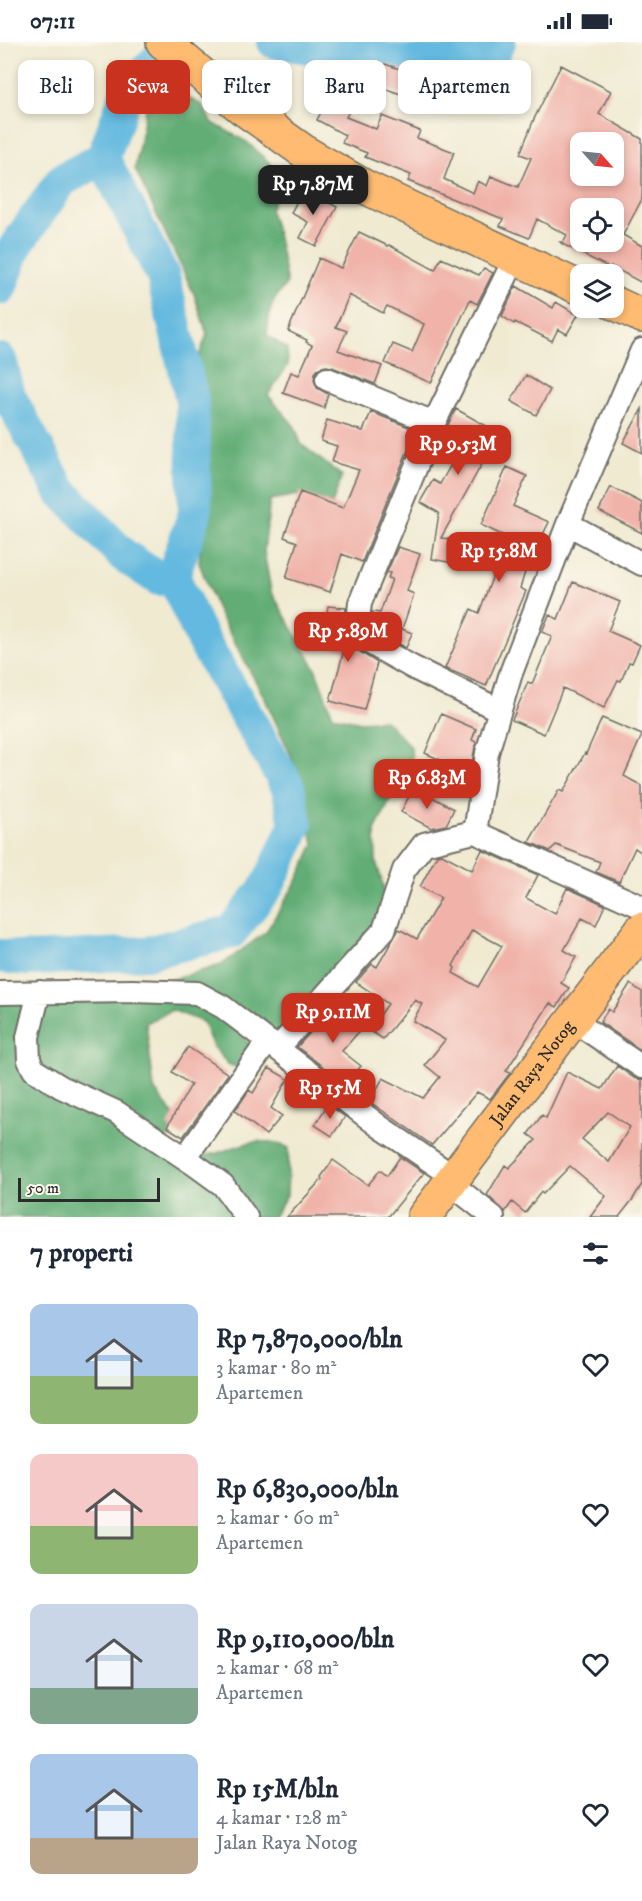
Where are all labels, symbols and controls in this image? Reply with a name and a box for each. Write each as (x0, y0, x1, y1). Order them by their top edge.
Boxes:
text: 07:11 (30, 8, 75, 35)
chip: Beli (18, 60, 94, 114)
chip: Sewa (106, 60, 190, 114)
chip: Filter (202, 60, 292, 114)
chip: Baru (304, 60, 386, 114)
chip: Apartemen (398, 60, 531, 114)
north arrow (570, 132, 624, 186)
map controls (570, 132, 624, 318)
pin: Rp 7.87M (251, 165, 375, 216)
text: Rp 7.87M (272, 172, 354, 197)
button: locate (570, 198, 624, 252)
button: layers (570, 264, 624, 318)
pin: Rp 9.53M (396, 425, 520, 476)
text: Rp 9.53M (419, 432, 497, 457)
pin: Rp 15.8M (437, 532, 561, 583)
text: Rp 15.8M (460, 539, 538, 564)
pin: Rp 5.89M (286, 612, 410, 663)
text: Rp 5.89M (308, 619, 388, 644)
pin: Rp 6.83M (365, 759, 489, 810)
text: Rp 6.83M (388, 766, 466, 791)
pin: Rp 9.11M (271, 993, 395, 1044)
text: Rp 9.11M (295, 1000, 371, 1025)
street label: Jalan Raya Notog (484, 1016, 580, 1132)
pin: Rp 15M (281, 1069, 379, 1120)
text: Rp 15M (298, 1076, 362, 1101)
scale bar (18, 1175, 160, 1202)
text: 50 m (27, 1178, 59, 1198)
text: 7 properti (30, 1237, 133, 1270)
icon: filters (579, 1237, 612, 1270)
text: Rp 7,870,000/bln (216, 1323, 403, 1356)
icon: home (78, 1328, 150, 1400)
icon: heart (579, 1348, 612, 1381)
text: 3 kamar · 80 m² (216, 1356, 336, 1381)
text: Apartemen (216, 1381, 303, 1406)
text: Rp 6,830,000/bln (216, 1473, 399, 1506)
icon: home (78, 1478, 150, 1550)
icon: heart (579, 1498, 612, 1531)
text: 2 kamar · 60 m² (216, 1506, 339, 1531)
text: Apartemen (216, 1531, 303, 1556)
text: Rp 9,110,000/bln (216, 1623, 394, 1656)
icon: home (78, 1628, 150, 1700)
icon: heart (579, 1648, 612, 1681)
text: 2 kamar · 68 m² (216, 1656, 338, 1681)
text: Apartemen (216, 1681, 303, 1706)
text: Rp 15M/bln (216, 1773, 339, 1806)
icon: home (78, 1778, 150, 1850)
icon: heart (579, 1798, 612, 1831)
text: 4 kamar · 128 m² (216, 1806, 347, 1831)
text: Jalan Raya Notog (216, 1831, 357, 1856)

